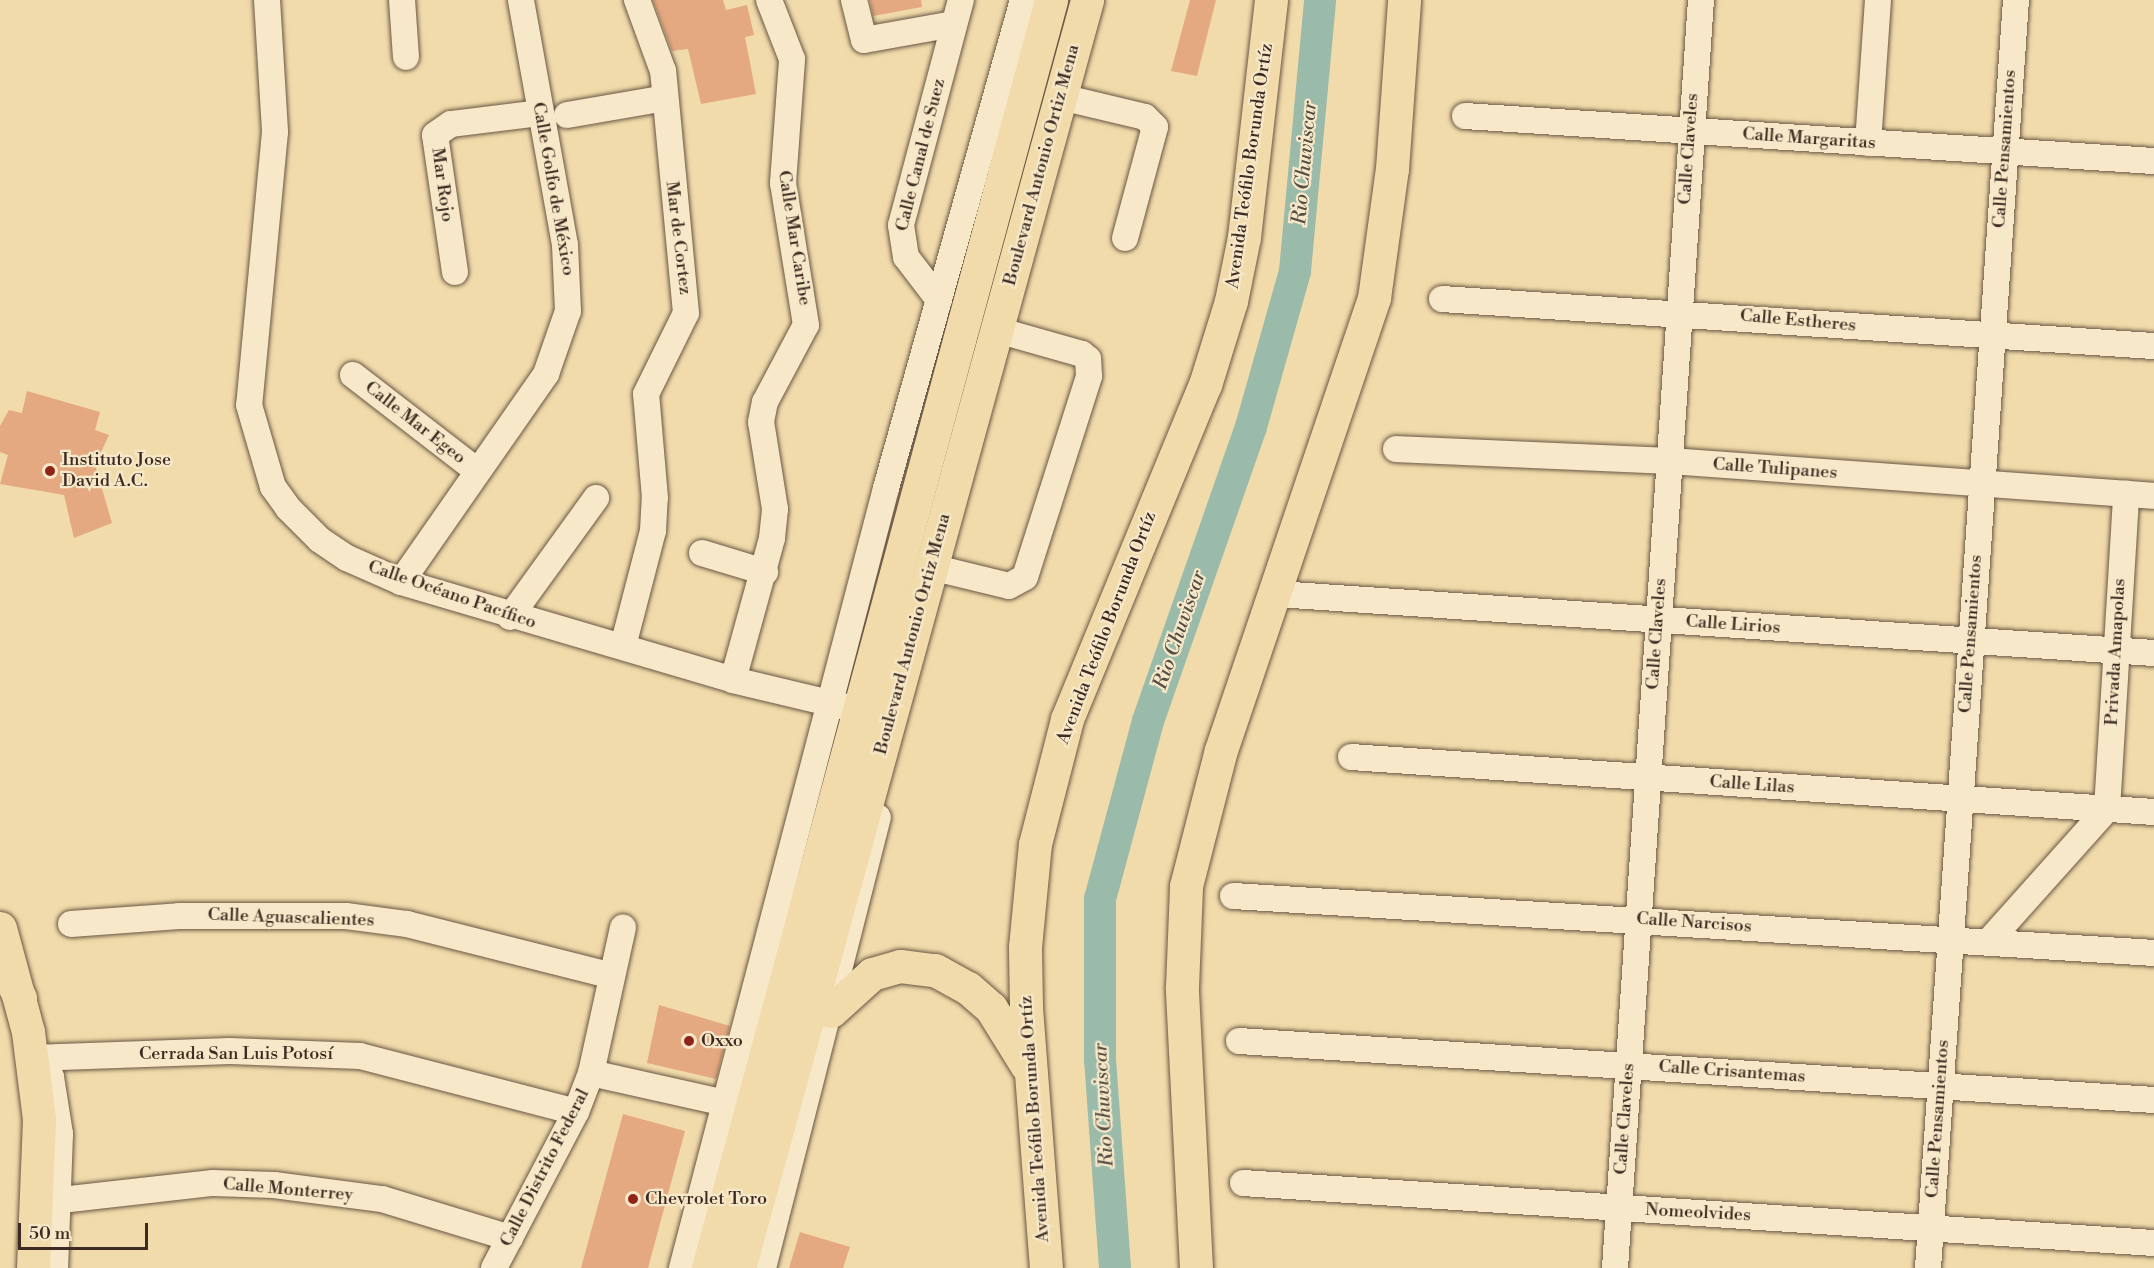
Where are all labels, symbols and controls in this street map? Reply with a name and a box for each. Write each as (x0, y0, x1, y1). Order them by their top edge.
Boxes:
street label: Boulevard Antonio Ortiz Mena (999, 42, 1085, 288)
street label: Avenida Teófilo Borunda Ortíz (1222, 42, 1278, 290)
street label: Calle Pensamientos (1989, 69, 2021, 229)
street label: Calle Canal de Suez (892, 76, 950, 234)
street label: Calle Claveles (1674, 93, 1704, 205)
water label: Rio Chuviscar (1288, 100, 1322, 226)
street label: Calle Golfo de México (527, 101, 579, 277)
street label: Calle Margaritas (1742, 124, 1876, 154)
street label: Mar Rojo (426, 146, 458, 224)
street label: Calle Mar Caribe (773, 169, 815, 307)
street label: Mar de Cortez (660, 180, 696, 296)
street label: Calle Estheres (1739, 305, 1857, 337)
street label: Calle Mar Egeo (360, 377, 470, 469)
place label: Instituto Jose David A.C. (62, 450, 171, 492)
street label: Calle Tulipanes (1712, 454, 1838, 484)
marker: Instituto Jose David A.C. (43, 464, 57, 478)
street label: Avenida Teófilo Borunda Ortíz (1053, 509, 1161, 747)
street label: Boulevard Antonio Ortiz Mena (870, 511, 956, 757)
street label: Calle Pensamientos (1955, 554, 1987, 714)
street label: Calle Océano Pacífico (365, 556, 539, 634)
water label: Rio Chuviscar (1148, 567, 1212, 693)
street label: Calle Claveles (1642, 578, 1672, 690)
street label: Privada Amapolas (2101, 578, 2131, 726)
street label: Calle Lirios (1685, 611, 1781, 639)
street label: Calle Lilas (1709, 771, 1795, 799)
street label: Calle Aguascalientes (207, 904, 375, 932)
street label: Calle Narcisos (1636, 908, 1752, 938)
street label: Avenida Teófilo Borunda Ortíz (1016, 995, 1054, 1243)
place label: Oxxo (701, 1030, 743, 1052)
marker: Oxxo (682, 1034, 696, 1048)
street label: Calle Pensamientos (1922, 1039, 1954, 1199)
water label: Rio Chuviscar (1089, 1042, 1119, 1168)
street label: Cerrada San Luis Potosí (139, 1043, 333, 1065)
street label: Calle Crisantemas (1658, 1056, 1806, 1088)
street label: Calle Claveles (1610, 1063, 1640, 1175)
street label: Calle Distrito Federal (496, 1085, 594, 1251)
street label: Calle Monterrey (222, 1174, 354, 1206)
place label: Chevrolet Toro (645, 1188, 767, 1210)
marker: Chevrolet Toro (626, 1192, 640, 1206)
street label: Nomeolvides (1645, 1199, 1751, 1227)
scale bar (21, 1211, 152, 1249)
text: 50 m (29, 1222, 70, 1245)

